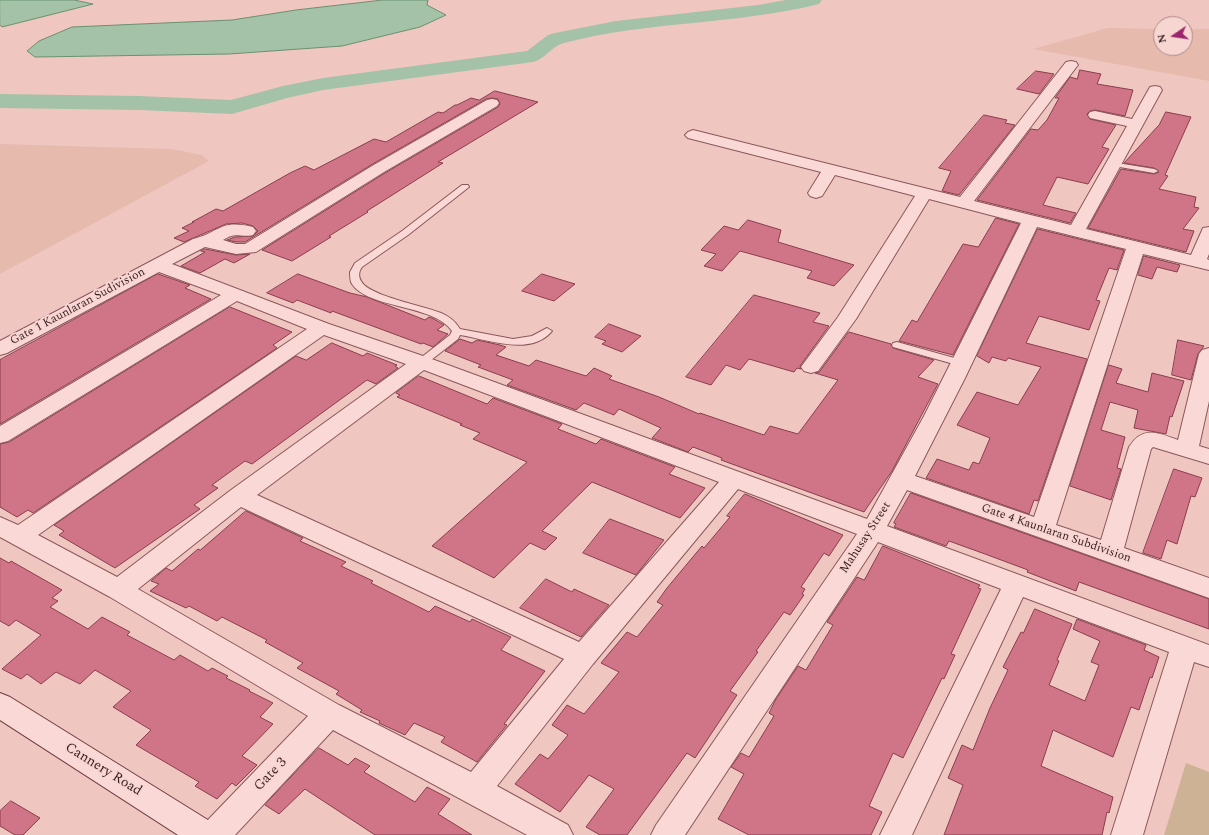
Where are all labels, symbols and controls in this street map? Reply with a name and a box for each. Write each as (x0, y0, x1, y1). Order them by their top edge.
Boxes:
north arrow (1153, 16, 1193, 56)
text: N (1153, 32, 1171, 45)
street label: Gate 1 Kaunlaran Sudivision (8, 265, 148, 349)
street label: Mahusay Street (838, 500, 894, 576)
street label: Gate 4 Kaunlaran Subdivision (979, 502, 1133, 566)
street label: Cannery Road (61, 740, 145, 800)
street label: Gate 3 (251, 755, 291, 795)

